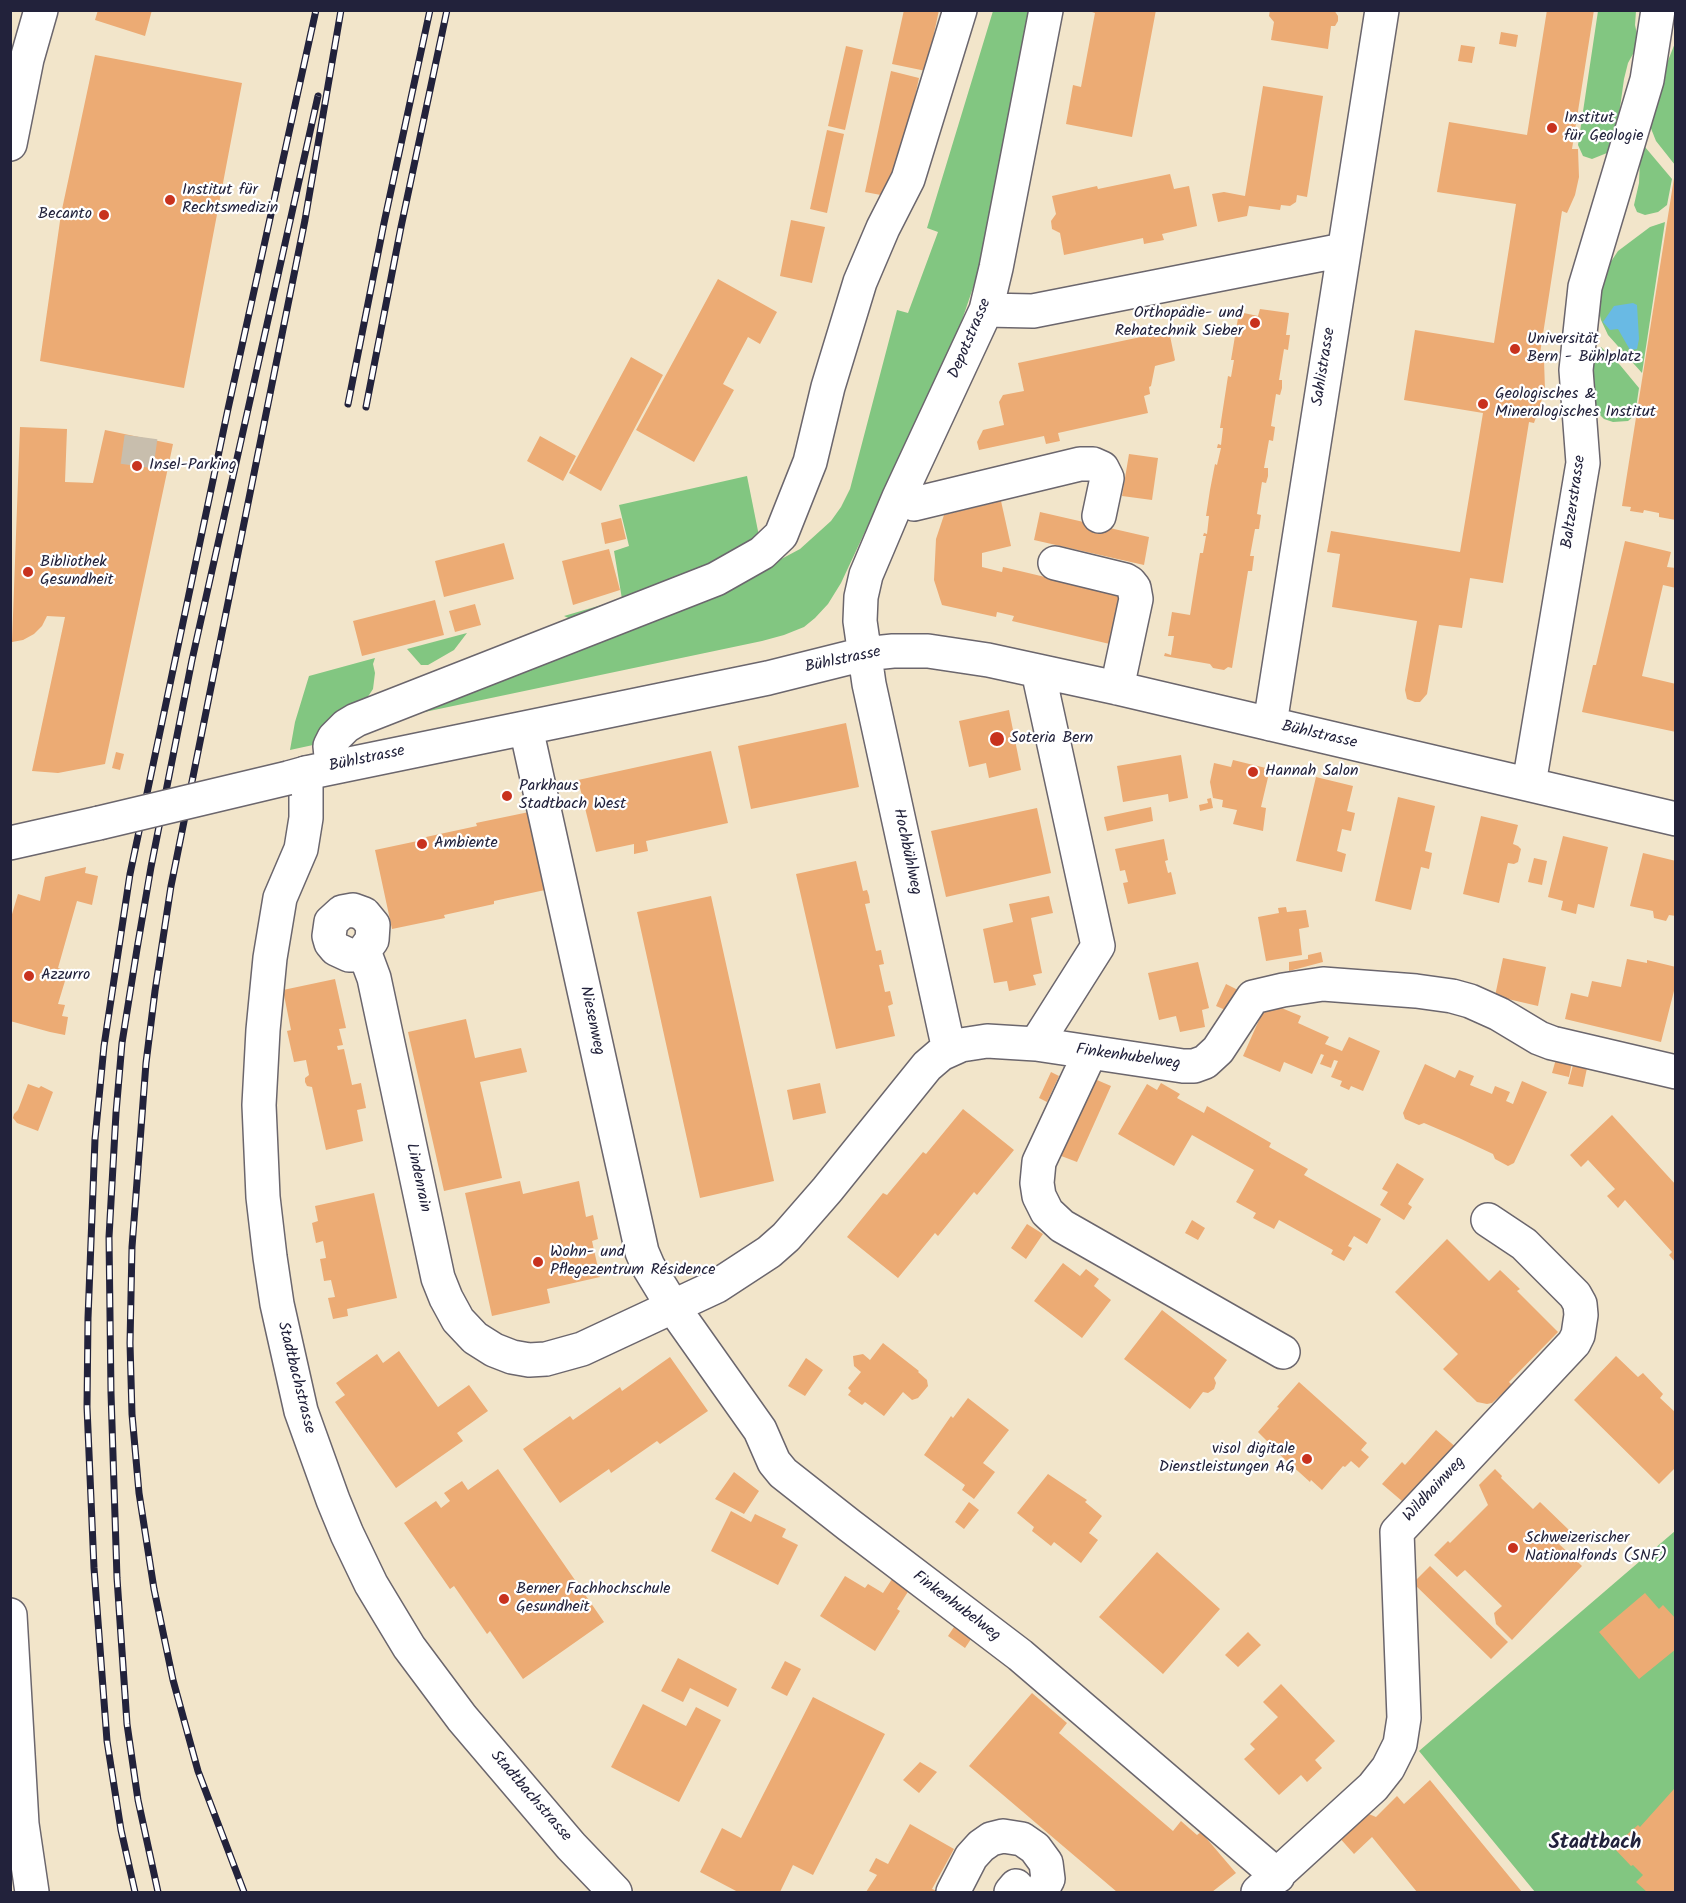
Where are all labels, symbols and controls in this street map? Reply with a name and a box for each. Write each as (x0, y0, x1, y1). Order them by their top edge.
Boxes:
place label: Institut für Geologie (1564, 109, 1643, 147)
marker: Institut für Geologie (1545, 121, 1559, 135)
place label: Institut für Rechtsmedizin (182, 181, 278, 219)
marker: Institut für Rechtsmedizin (163, 193, 177, 207)
place label: Becanto (38, 205, 92, 225)
marker: Becanto (97, 208, 111, 222)
street label: Depotstrasse (946, 296, 996, 382)
place label: Orthopädie- und Rehatechnik Sieber (1115, 304, 1243, 342)
marker: Orthopädie- und Rehatechnik Sieber (1248, 316, 1262, 330)
street label: Sahlistrasse (1309, 327, 1341, 407)
place label: Universität Bern - Bühlplatz (1527, 330, 1641, 368)
marker: Universität Bern - Bühlplatz (1508, 342, 1522, 356)
place label: Geologisches & Mineralogisches Institut (1495, 385, 1656, 423)
marker: Geologisches & Mineralogisches Institut (1476, 397, 1490, 411)
street label: Baltzerstrasse (1559, 454, 1591, 550)
place label: Insel-Parking (149, 456, 237, 476)
marker: Insel-Parking (130, 459, 144, 473)
place label: Bibliothek Gesundheit (40, 553, 114, 591)
marker: Bibliothek Gesundheit (21, 565, 35, 579)
street label: Bühlstrasse (803, 644, 883, 678)
street label: Bühlstrasse (1279, 718, 1359, 754)
place label: Soteria Bern (1010, 729, 1093, 749)
marker: Soteria Bern (988, 730, 1006, 748)
street label: Bühlstrasse (327, 743, 407, 777)
place label: Hannah Salon (1265, 762, 1358, 782)
marker: Hannah Salon (1246, 765, 1260, 779)
place label: Parkhaus Stadtbach West (519, 777, 626, 815)
marker: Parkhaus Stadtbach West (500, 789, 514, 803)
street label: Hochbühlweg (887, 807, 925, 897)
place label: Ambiente (434, 834, 498, 854)
marker: Ambiente (415, 837, 429, 851)
place label: Azzurro (41, 966, 90, 986)
marker: Azzurro (22, 969, 36, 983)
street label: Niesenweg (574, 985, 608, 1057)
street label: Finkenhubelweg (1075, 1041, 1181, 1075)
street label: Lindenrain (400, 1142, 434, 1214)
place label: Wohn- und Pflegezentrum Résidence (550, 1243, 715, 1281)
marker: Wohn- und Pflegezentrum Résidence (531, 1255, 545, 1269)
street label: Stadtbachstrasse (272, 1320, 318, 1436)
place label: visol digitale Dienstleistungen AG (1159, 1440, 1295, 1478)
marker: visol digitale Dienstleistungen AG (1300, 1452, 1314, 1466)
street label: Wildhainweg (1400, 1453, 1470, 1527)
place label: Schweizerischer Nationalfonds (SNF) (1525, 1529, 1667, 1567)
marker: Schweizerischer Nationalfonds (SNF) (1506, 1541, 1520, 1555)
street label: Finkenhubelweg (908, 1568, 1004, 1646)
place label: Berner Fachhochschule Gesundheit (516, 1580, 671, 1618)
marker: Berner Fachhochschule Gesundheit (497, 1592, 511, 1606)
street label: Stadtbachstrasse (485, 1747, 575, 1847)
district label: Stadtbach (1549, 1833, 1641, 1857)

